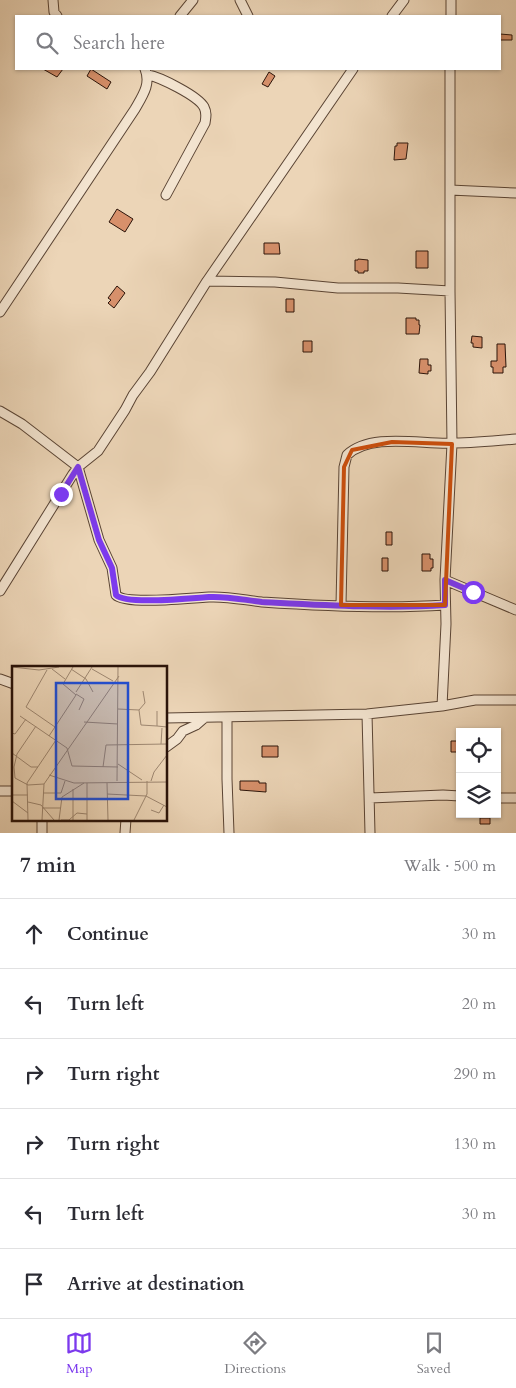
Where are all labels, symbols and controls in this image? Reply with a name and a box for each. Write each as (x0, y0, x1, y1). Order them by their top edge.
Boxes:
search box (15, 15, 501, 70)
icon: search (33, 29, 61, 57)
text: Search here (73, 30, 165, 56)
route end (50, 483, 73, 506)
route start (462, 581, 485, 604)
inset map (12, 666, 168, 821)
map controls (456, 728, 501, 818)
button: locate (456, 728, 501, 773)
button: layers (456, 773, 501, 818)
text: 7 min (20, 851, 76, 880)
text: Walk · 500 m (404, 855, 496, 877)
icon: ahead (20, 920, 48, 948)
text: Continue (67, 921, 149, 947)
text: 30 m (462, 923, 496, 945)
icon: left (20, 990, 48, 1018)
text: Turn left (67, 991, 144, 1017)
text: 20 m (462, 993, 496, 1015)
icon: right (20, 1060, 48, 1088)
text: Turn right (67, 1061, 159, 1087)
text: 290 m (454, 1063, 496, 1085)
icon: right (20, 1130, 48, 1158)
text: Turn right (67, 1131, 159, 1157)
text: 130 m (454, 1133, 496, 1155)
icon: left (20, 1200, 48, 1228)
text: Turn left (67, 1201, 144, 1227)
text: 30 m (462, 1203, 496, 1225)
icon: arrive (20, 1270, 48, 1298)
text: Arrive at destination (67, 1271, 244, 1297)
tab: Map (65, 1329, 93, 1378)
tab: Directions (224, 1329, 286, 1378)
tab: Saved (417, 1329, 451, 1378)

